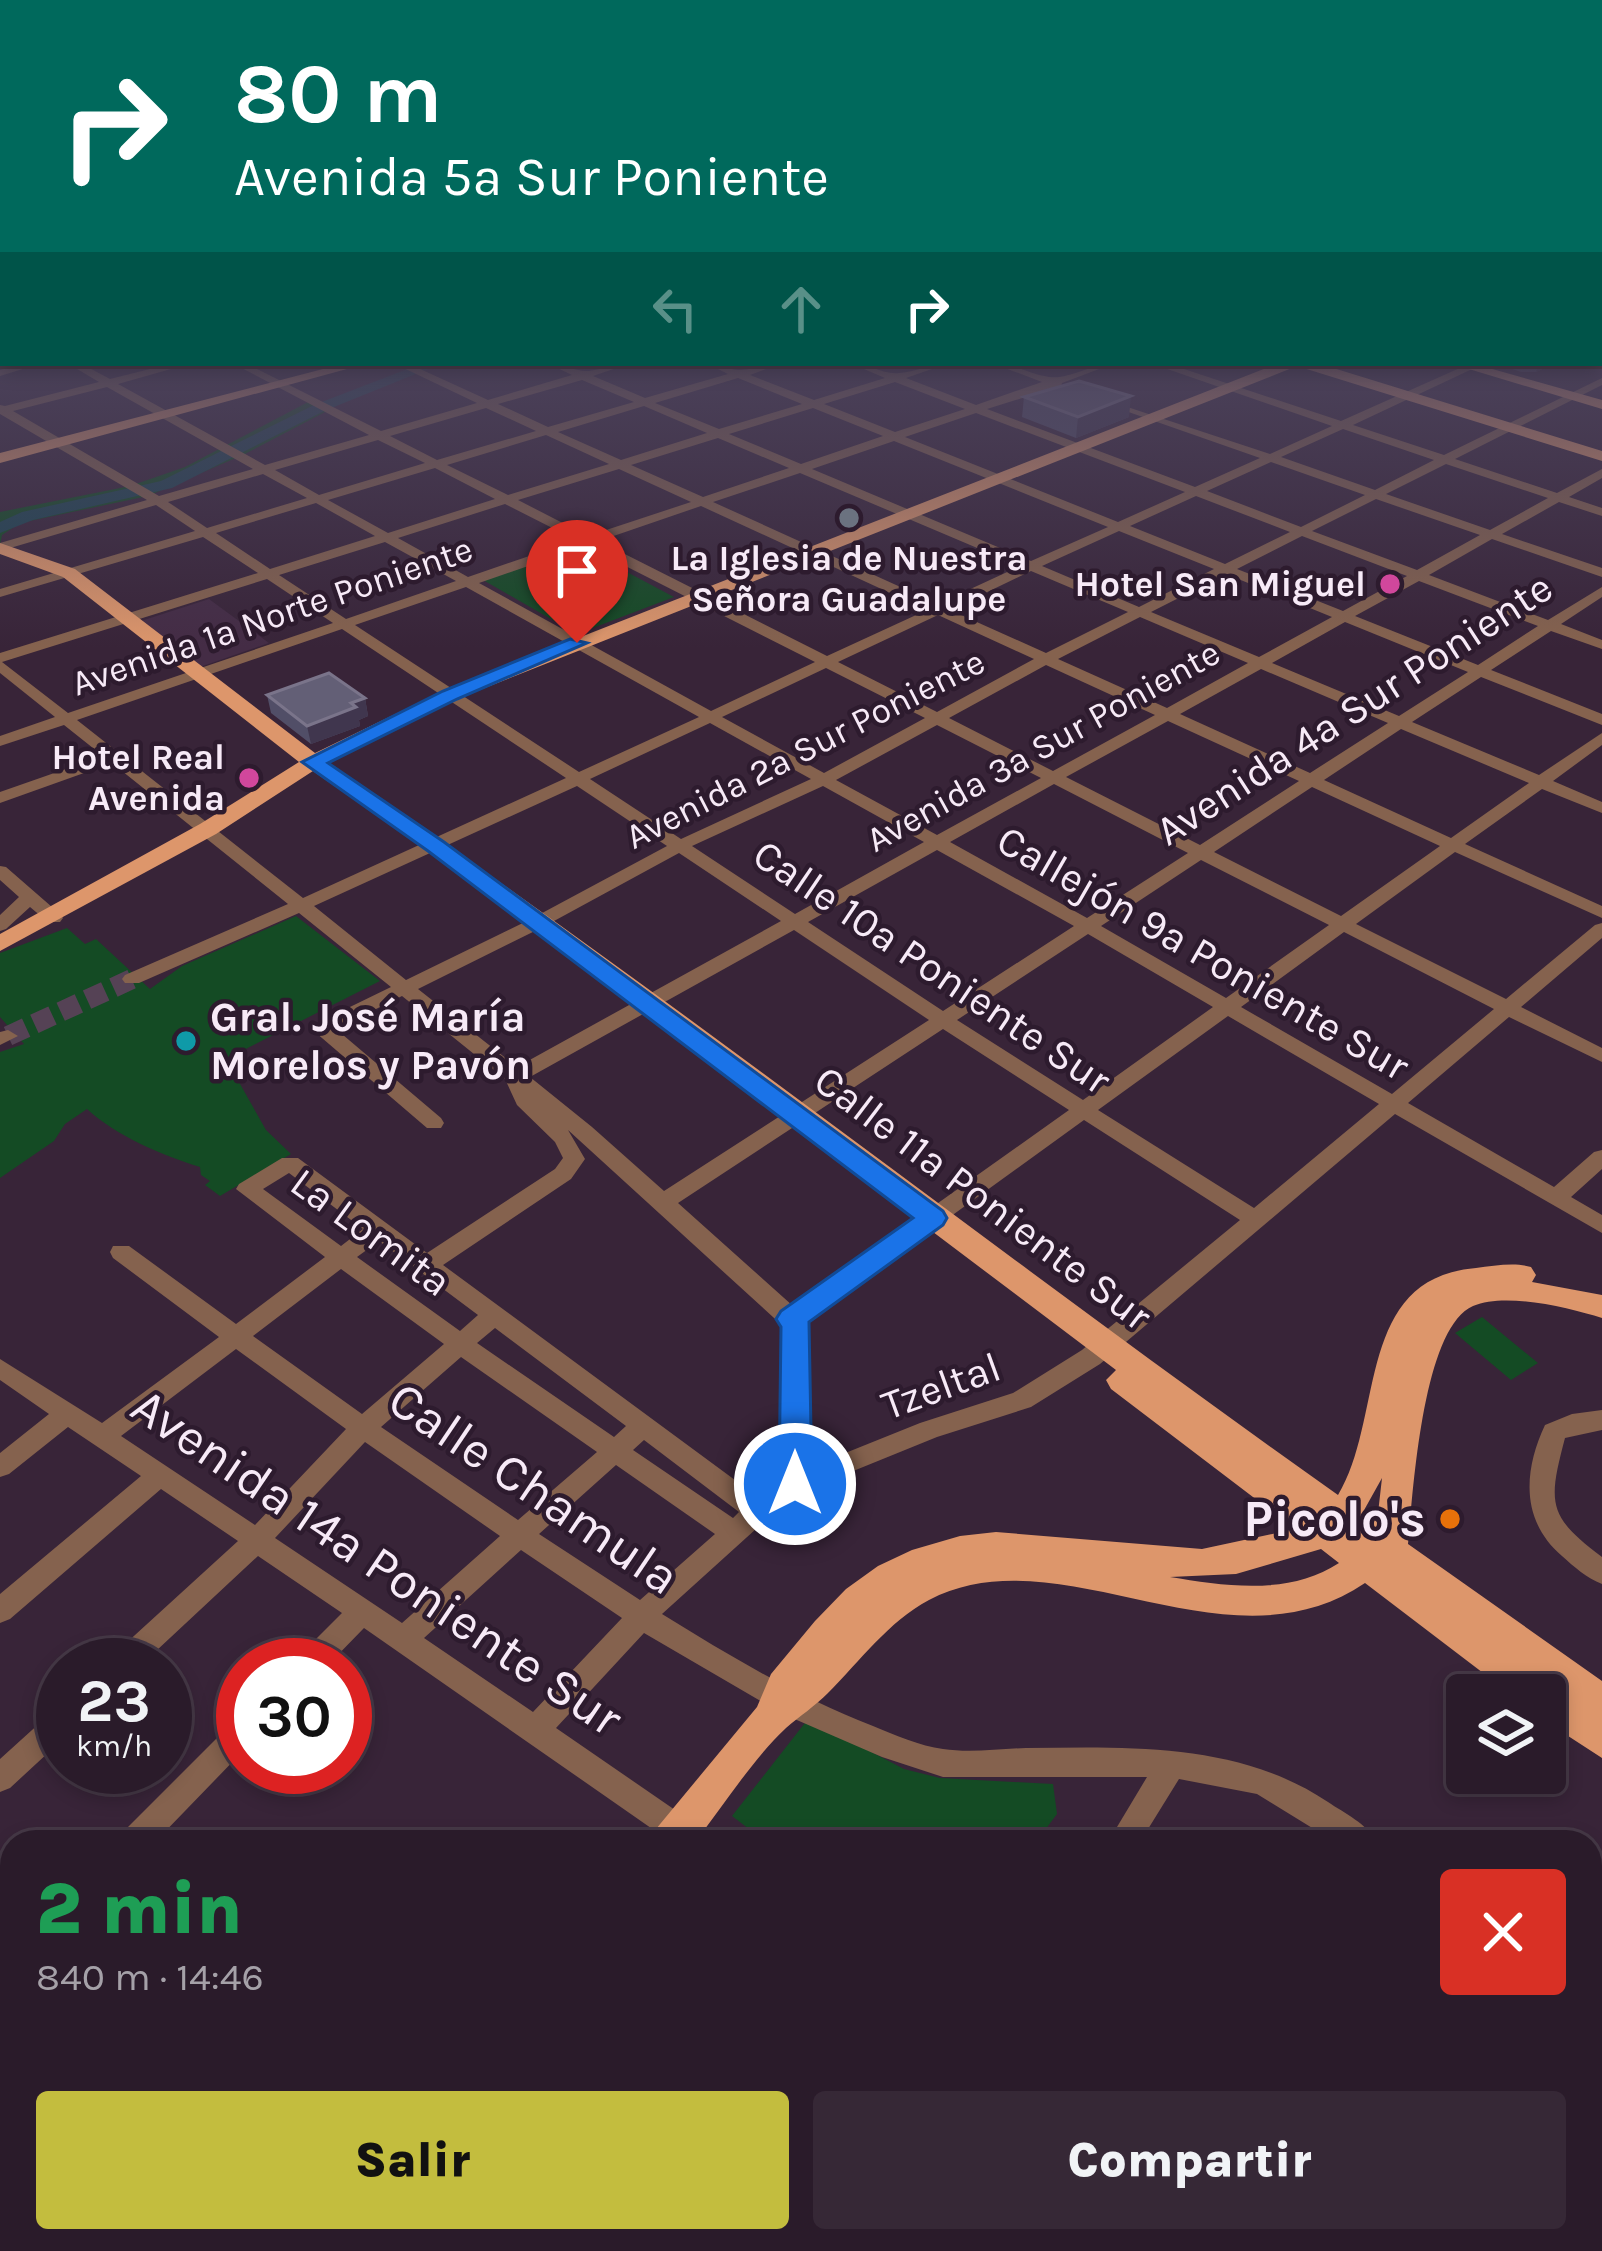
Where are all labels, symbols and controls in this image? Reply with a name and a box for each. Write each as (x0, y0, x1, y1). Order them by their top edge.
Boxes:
text: 80 m (234, 45, 442, 143)
icon: right (36, 48, 192, 204)
text: Avenida 5a Sur Poniente (234, 145, 829, 209)
icon: left (642, 276, 708, 342)
icon: ahead (768, 276, 834, 342)
icon: right (894, 276, 960, 342)
marker: La Iglesia de Nuestra Señora Guadalupe (836, 505, 862, 531)
pin (526, 520, 628, 643)
street label: Avenida 1a Norte Poniente (66, 528, 478, 704)
place label: La Iglesia de Nuestra Señora Guadalupe (670, 537, 1028, 620)
icon: arrive (544, 538, 610, 604)
street label: Avenida 4a Sur Poniente (1146, 562, 1562, 856)
place label: Hotel San Miguel (1074, 563, 1366, 606)
marker: Hotel San Miguel (1377, 571, 1403, 597)
street label: Avenida 3a Sur Poniente (859, 631, 1227, 861)
street label: Avenida 2a Sur Poniente (618, 640, 992, 858)
place label: Hotel Real Avenida (52, 736, 225, 819)
marker: Hotel Real Avenida (236, 765, 262, 791)
street label: Callejón 9a Poniente Sur (988, 815, 1418, 1092)
street label: Calle 10a Poniente Sur (744, 829, 1121, 1106)
place label: Gral. José María Morelos y Pavón (210, 992, 531, 1090)
marker: Gral. José María Morelos y Pavón (173, 1028, 199, 1054)
street label: Calle 11a Poniente Sur (805, 1055, 1162, 1342)
street label: La Lomita (281, 1157, 461, 1307)
street label: Tzeltal (875, 1342, 1007, 1430)
street label: Calle Chamula (377, 1369, 691, 1607)
street label: Avenida 14a Poniente Sur (120, 1375, 634, 1749)
position arrow (732, 1421, 858, 1547)
place label: Picolo's (1243, 1489, 1426, 1549)
marker: Picolo's (1437, 1506, 1463, 1532)
speed limit sign: 30 (216, 1638, 372, 1794)
text: 23 (77, 1666, 151, 1736)
map controls (1446, 1674, 1566, 1794)
button: layers (1446, 1674, 1566, 1794)
text: km/h (76, 1728, 152, 1764)
text: 2 min (36, 1867, 242, 1951)
button: close (1440, 1869, 1566, 1995)
text: 840 m · 14:46 (36, 1954, 264, 2000)
button: Salir (36, 2091, 789, 2229)
button: Compartir (813, 2091, 1566, 2229)

